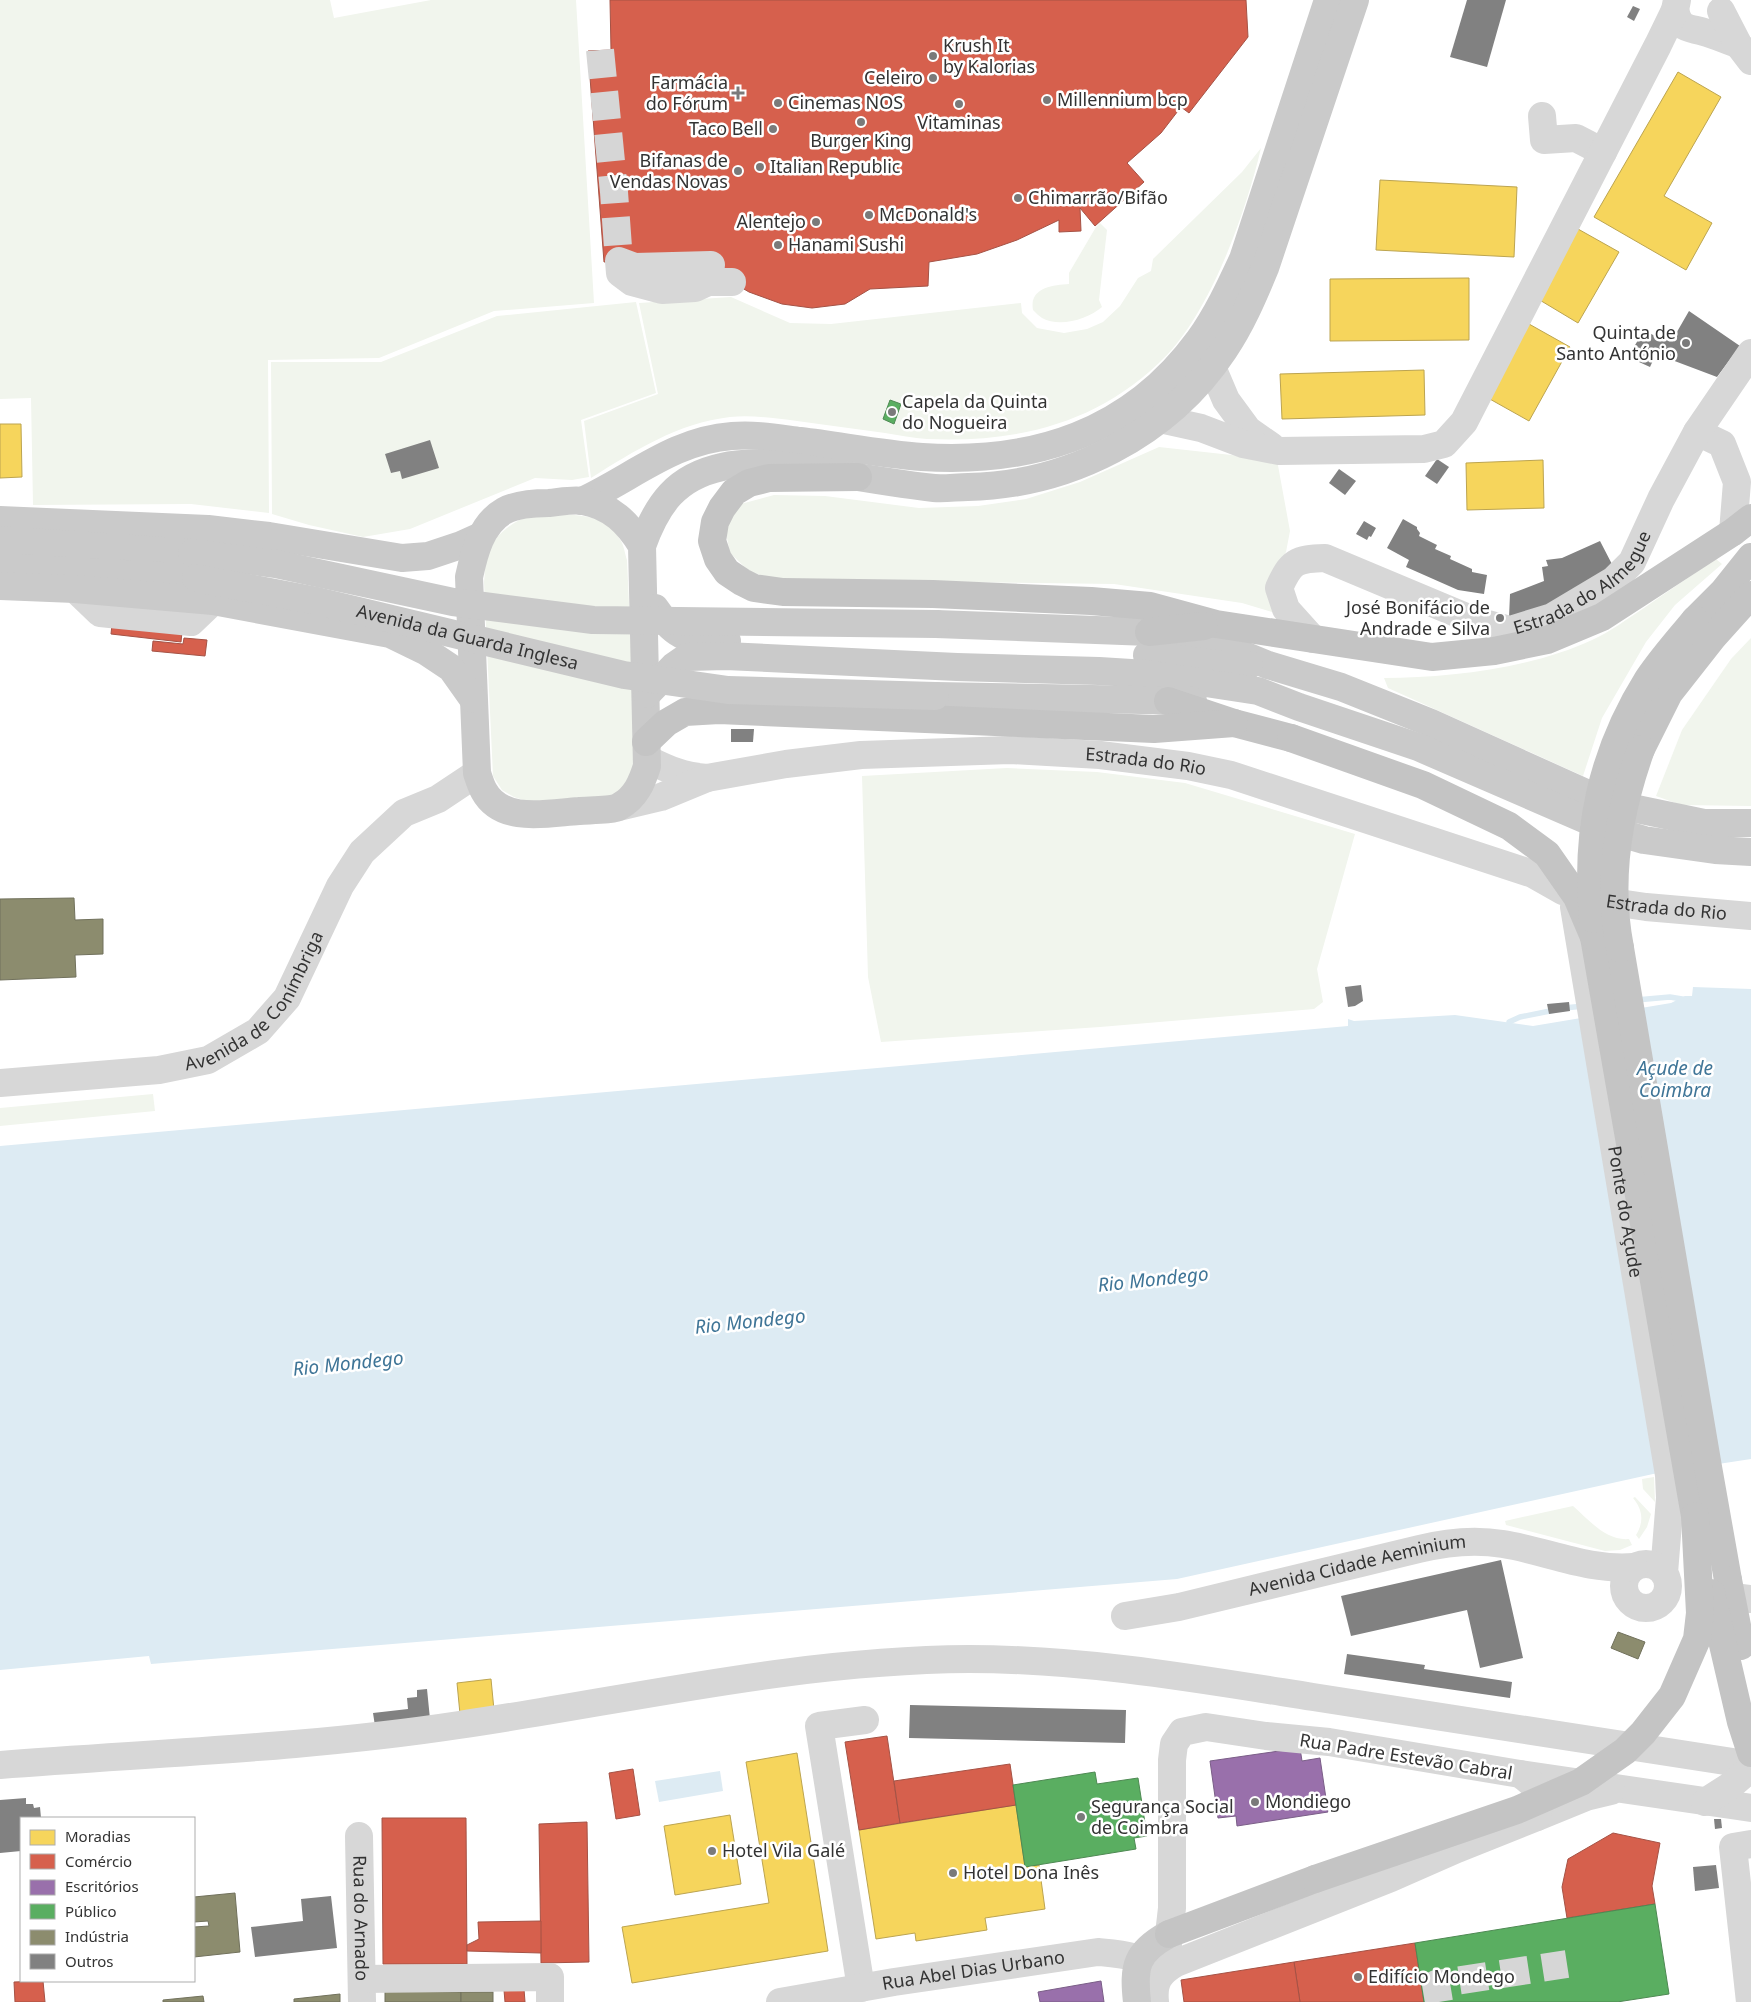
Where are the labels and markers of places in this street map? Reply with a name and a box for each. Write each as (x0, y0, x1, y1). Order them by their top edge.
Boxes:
place label: Krush It by Kalorias (943, 33, 1035, 78)
marker: Krush It by Kalorias (927, 50, 939, 62)
place label: Celeiro (864, 65, 923, 89)
place label: Farmácia do Fórum (646, 70, 728, 115)
marker: Celeiro (927, 72, 939, 84)
marker: Farmácia do Fórum (732, 87, 744, 99)
place label: Millennium bcp (1057, 87, 1188, 111)
place label: Cinemas NOS (788, 90, 903, 114)
marker: Millennium bcp (1041, 94, 1053, 106)
marker: Cinemas NOS (772, 97, 784, 109)
marker: Vitaminas (953, 98, 965, 110)
place label: Vitaminas (917, 110, 1001, 134)
place label: Taco Bell (689, 116, 763, 140)
marker: Burger King (855, 116, 867, 128)
marker: Taco Bell (767, 123, 779, 135)
place label: Burger King (810, 128, 912, 152)
place label: Bifanas de Vendas Novas (610, 148, 728, 193)
place label: Italian Republic (770, 154, 901, 178)
marker: Italian Republic (754, 161, 766, 173)
marker: Bifanas de Vendas Novas (732, 165, 744, 177)
place label: Chimarrão/Bifão (1028, 185, 1168, 209)
marker: Chimarrão/Bifão (1012, 192, 1024, 204)
place label: McDonald's (879, 202, 977, 226)
place label: Alentejo (736, 209, 806, 233)
marker: McDonald's (863, 209, 875, 221)
marker: Alentejo (810, 216, 822, 228)
place label: Hanami Sushi (788, 232, 904, 256)
marker: Hanami Sushi (772, 239, 784, 251)
place label: Quinta de Santo António (1556, 320, 1676, 365)
marker: Quinta de Santo António (1680, 337, 1692, 349)
place label: Capela da Quinta do Nogueira (902, 389, 1048, 434)
marker: Capela da Quinta do Nogueira (886, 406, 898, 418)
place label: José Bonifácio de Andrade e Silva (1344, 595, 1490, 640)
marker: José Bonifácio de Andrade e Silva (1494, 612, 1506, 624)
place label: Mondiego (1265, 1789, 1351, 1813)
place label: Segurança Social de Coimbra (1091, 1794, 1234, 1839)
marker: Mondiego (1249, 1796, 1261, 1808)
marker: Segurança Social de Coimbra (1075, 1811, 1087, 1823)
place label: Hotel Vila Galé (722, 1838, 845, 1862)
marker: Hotel Vila Galé (706, 1845, 718, 1857)
place label: Hotel Dona Inês (963, 1860, 1099, 1884)
marker: Hotel Dona Inês (947, 1867, 959, 1879)
place label: Edifício Mondego (1368, 1964, 1515, 1988)
marker: Edifício Mondego (1352, 1971, 1364, 1983)

